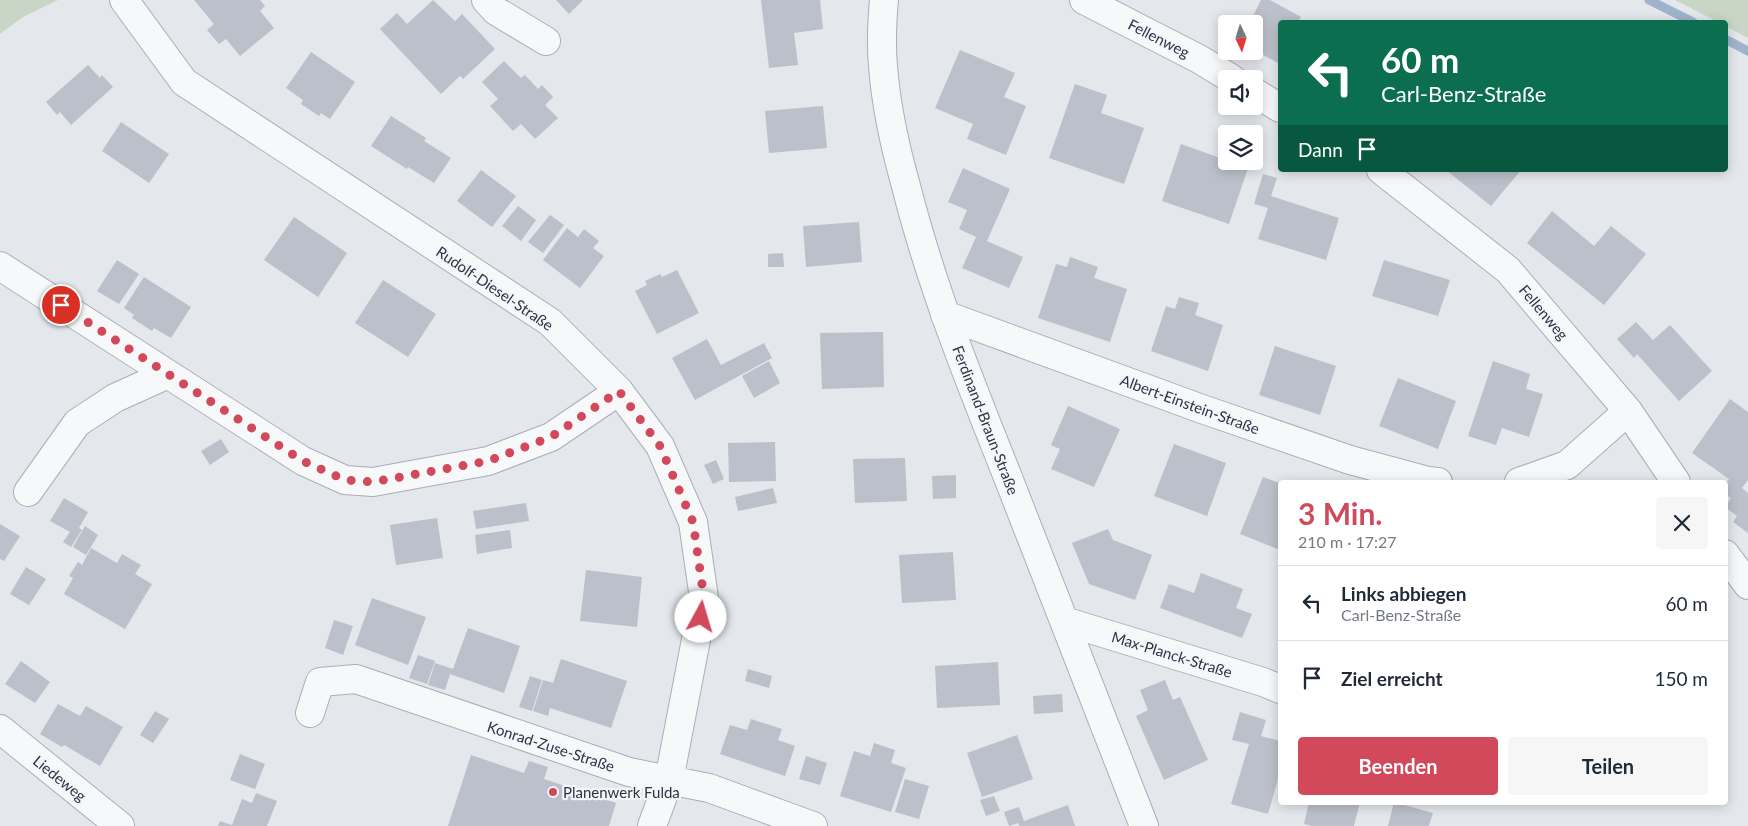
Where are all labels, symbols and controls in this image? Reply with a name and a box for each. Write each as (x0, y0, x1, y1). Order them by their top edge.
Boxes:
street label: Fellenweg (1125, 15, 1193, 61)
north arrow (1218, 15, 1262, 60)
map controls (1218, 15, 1263, 170)
text: 60 m (1381, 38, 1459, 80)
icon: left (1298, 40, 1363, 105)
button: sound (1218, 70, 1263, 115)
text: Carl-Benz-Straße (1381, 80, 1546, 107)
button: layers (1218, 125, 1263, 170)
icon: arrive (1353, 135, 1381, 163)
text: Dann (1298, 138, 1343, 161)
street label: Rudolf-Diesel-Straße (433, 242, 557, 334)
street label: Fellenweg (1516, 281, 1572, 343)
pin (40, 284, 82, 326)
icon: arrive (47, 291, 75, 319)
street label: Ferdinand-Braun-Straße (949, 343, 1023, 497)
street label: Albert-Einstein-Straße (1118, 370, 1262, 438)
text: 3 Min. (1298, 495, 1383, 531)
button: close (1656, 497, 1708, 549)
text: 210 m · 17:27 (1298, 532, 1397, 551)
text: Links abbiegen (1341, 582, 1466, 605)
icon: left (1298, 589, 1326, 617)
position arrow (674, 590, 726, 642)
text: 60 m (1665, 592, 1708, 615)
text: Carl-Benz-Straße (1341, 605, 1461, 624)
street label: Max-Planck-Straße (1110, 627, 1234, 681)
icon: arrive (1298, 664, 1326, 692)
text: Ziel erreicht (1341, 667, 1443, 690)
text: 150 m (1654, 667, 1708, 690)
street label: Konrad-Zuse-Straße (485, 717, 617, 775)
button: Beenden (1298, 737, 1498, 795)
button: Teilen (1508, 737, 1708, 795)
street label: Liedeweg (30, 751, 90, 805)
place label: Planenwerk Fulda (563, 783, 680, 801)
marker: Planenwerk Fulda (547, 786, 559, 798)

